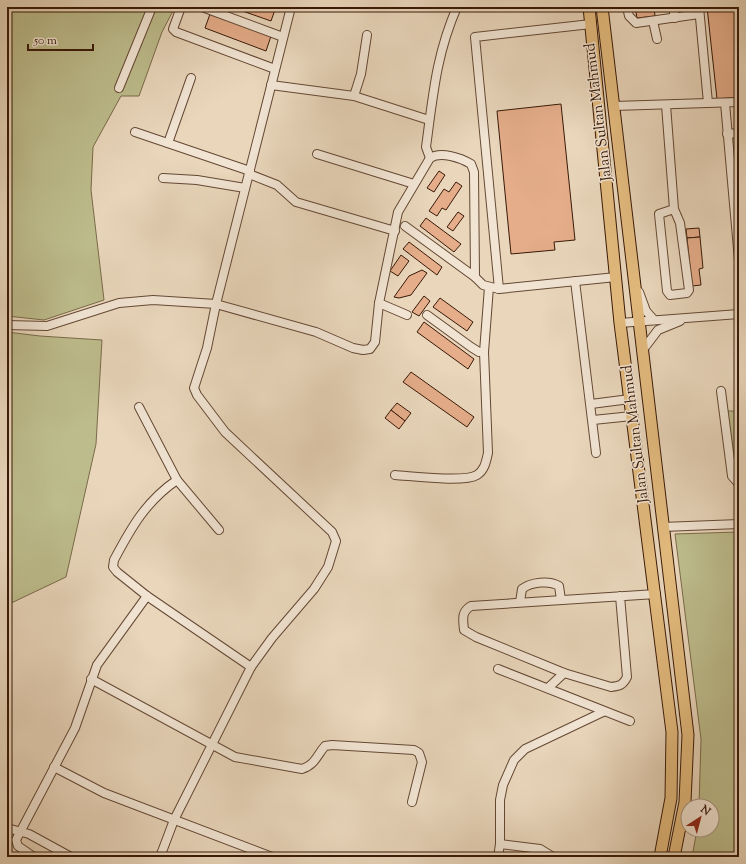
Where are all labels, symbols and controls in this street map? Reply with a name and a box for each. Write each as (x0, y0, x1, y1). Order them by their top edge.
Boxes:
scale bar (28, 26, 93, 52)
text: 50 m (33, 32, 57, 50)
street label: Jalan Sultan Mahmud (580, 41, 618, 183)
street label: Jalan Sultan Mahmud (617, 363, 655, 505)
north arrow (680, 798, 720, 838)
text: N (696, 801, 714, 820)

